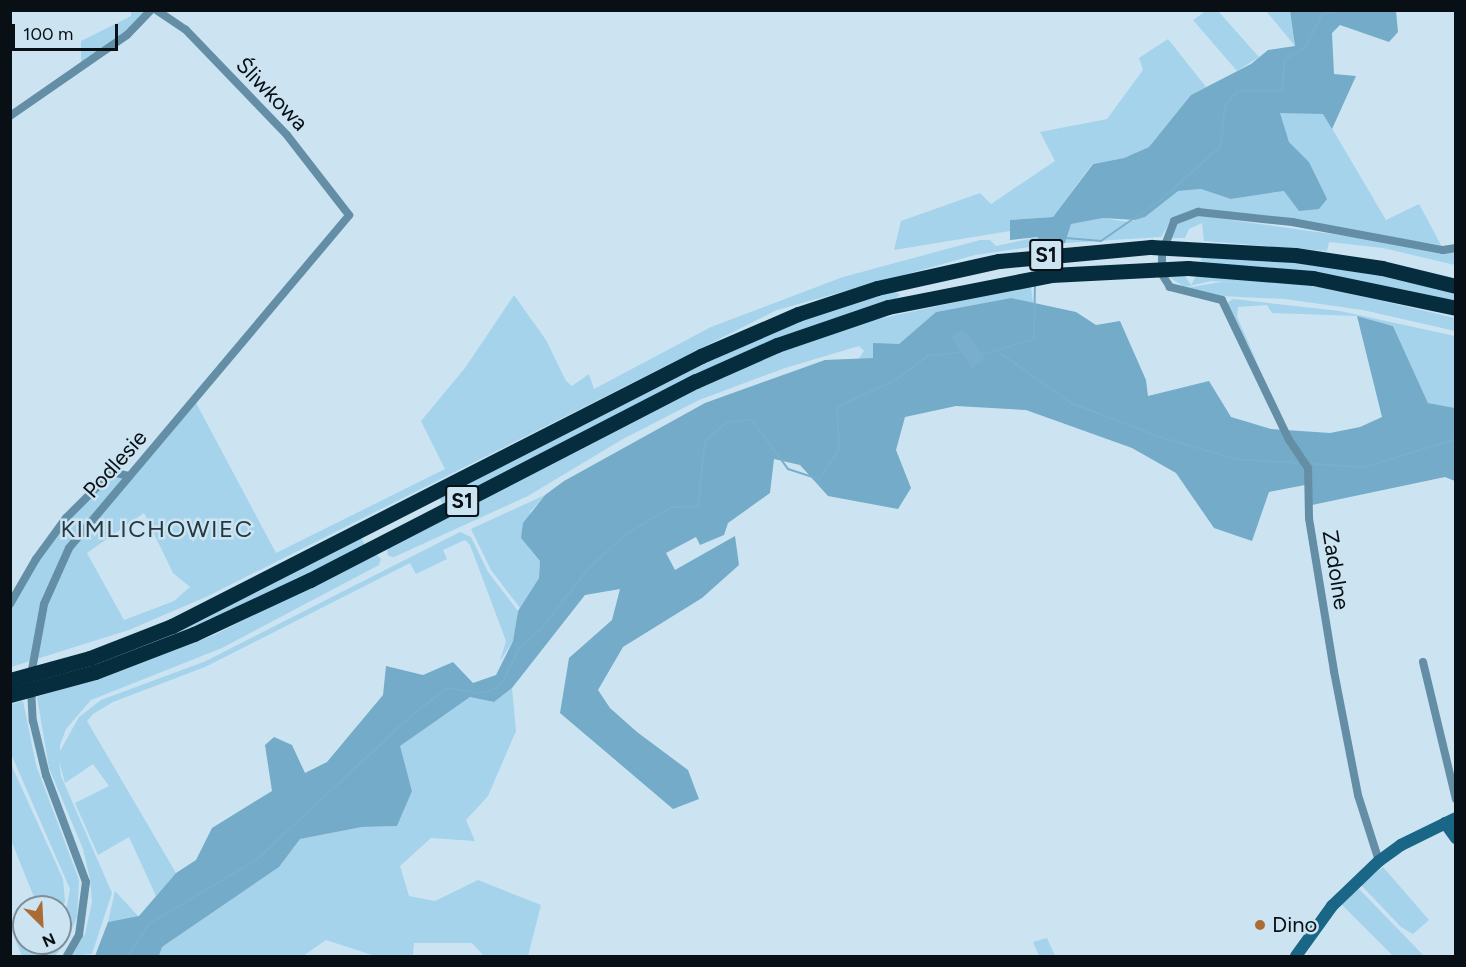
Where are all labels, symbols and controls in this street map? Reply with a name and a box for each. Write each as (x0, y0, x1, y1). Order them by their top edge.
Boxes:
scale bar (15, 12, 122, 50)
text: 100 m (23, 23, 73, 45)
street label: Śliwkowa (231, 52, 313, 136)
road number: S1 (1028, 237, 1064, 273)
street label: Podlesie (78, 425, 152, 503)
road number: S1 (444, 483, 480, 519)
district label: KIMLICHOWIEC (60, 515, 254, 543)
street label: Zadolne (1317, 528, 1355, 612)
north arrow (12, 895, 72, 955)
place label: Dino (1272, 912, 1317, 938)
marker: Dino (1253, 918, 1267, 932)
text: N (39, 929, 58, 951)

